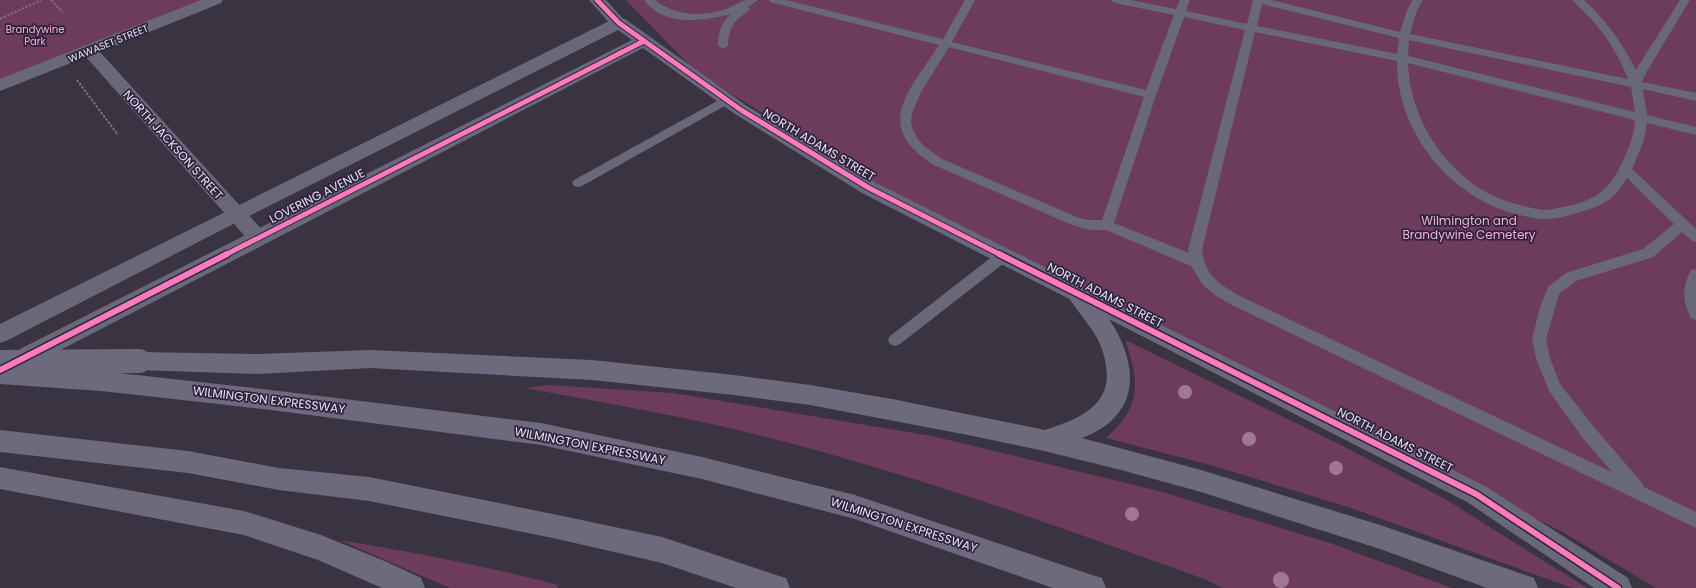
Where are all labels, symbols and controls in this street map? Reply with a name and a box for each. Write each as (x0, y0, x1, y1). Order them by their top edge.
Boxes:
street label: WAWASET STREET (66, 20, 151, 66)
park label: Brandywine Park (6, 22, 64, 49)
street label: NORTH JACKSON STREET (120, 86, 227, 203)
street label: NORTH ADAMS STREET (760, 104, 879, 185)
street label: LOVERING AVENUE (266, 164, 367, 227)
park label: Wilmington and Brandywine Cemetery (1402, 212, 1536, 243)
street label: NORTH ADAMS STREET (1044, 258, 1167, 331)
street label: WILMINGTON EXPRESSWAY (192, 382, 346, 417)
street label: NORTH ADAMS STREET (1334, 403, 1457, 476)
street label: WILMINGTON EXPRESSWAY (513, 423, 667, 468)
street label: WILMINGTON EXPRESSWAY (829, 493, 980, 556)

